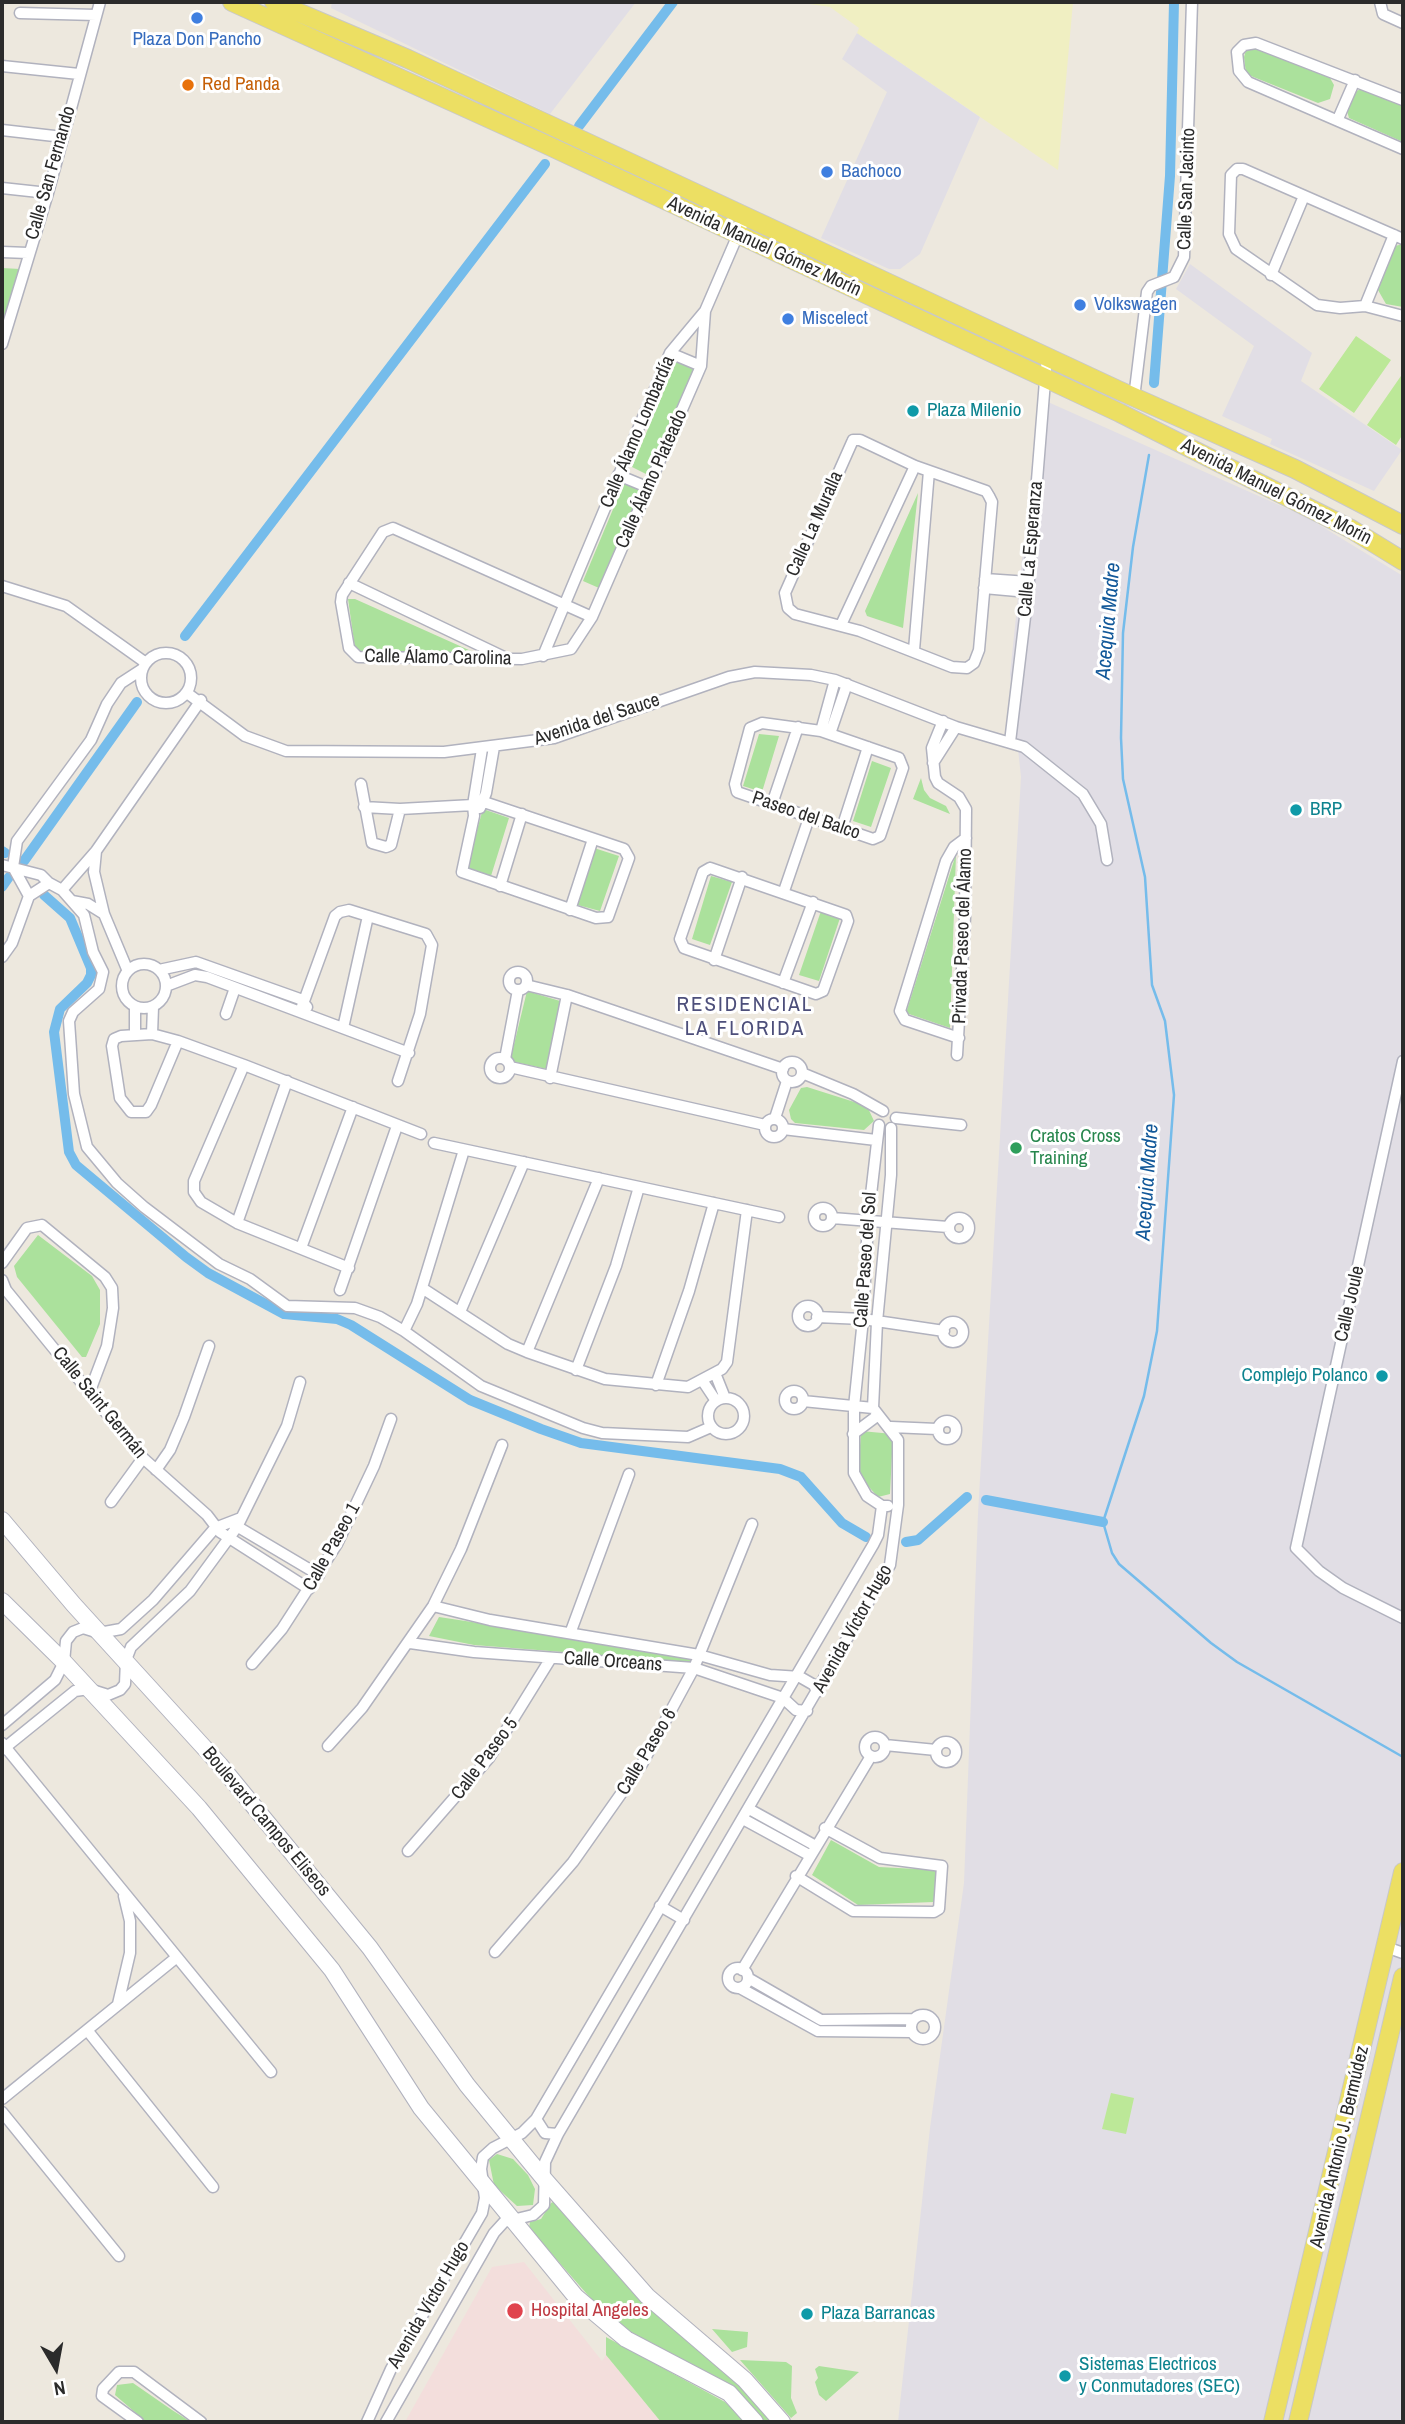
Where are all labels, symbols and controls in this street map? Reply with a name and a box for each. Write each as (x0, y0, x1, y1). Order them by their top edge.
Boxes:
marker: Plaza Don Pancho (189, 10, 205, 26)
place label: Plaza Don Pancho (132, 29, 262, 51)
place label: Red Panda (202, 74, 280, 96)
marker: Red Panda (180, 77, 196, 93)
street label: Calle San Fernando (21, 104, 81, 242)
street label: Calle San Jacinto (1173, 128, 1201, 250)
place label: Bachoco (841, 161, 902, 183)
marker: Bachoco (819, 164, 835, 180)
street label: Avenida Manuel Gómez Morín (664, 192, 864, 302)
place label: Volkswagen (1094, 294, 1177, 316)
marker: Volkswagen (1072, 297, 1088, 313)
place label: Miscelect (802, 308, 868, 330)
marker: Miscelect (780, 311, 796, 327)
street label: Calle Álamo Lombardía (596, 353, 680, 511)
place label: Plaza Milenio (927, 400, 1021, 422)
marker: Plaza Milenio (905, 403, 921, 419)
street label: Calle Álamo Plateado (611, 406, 693, 552)
street label: Avenida Manuel Gómez Morín (1177, 434, 1375, 550)
street label: Calle La Muralla (782, 468, 848, 580)
street label: Calle La Esperanza (1014, 480, 1048, 618)
water label: Acequia Madre (1091, 562, 1127, 680)
street label: Calle Álamo Carolina (364, 645, 512, 671)
street label: Avenida del Sauce (531, 689, 663, 751)
street label: Paseo del Balco (749, 787, 863, 845)
place label: BRP (1310, 799, 1342, 821)
marker: BRP (1288, 802, 1304, 818)
street label: Privada Paseo del Álamo (949, 848, 977, 1024)
district label: RESIDENCIAL LA FLORIDA (678, 992, 812, 1042)
water label: Acequia Madre (1131, 1123, 1165, 1241)
place label: Cratos Cross Training (1030, 1126, 1121, 1170)
marker: Cratos Cross Training (1008, 1140, 1024, 1156)
street label: Calle Paseo del Sol (850, 1191, 882, 1329)
street label: Calle Joule (1330, 1264, 1370, 1344)
street label: Calle Saint Germán (47, 1343, 151, 1463)
place label: Complejo Polanco (1242, 1365, 1368, 1387)
marker: Complejo Polanco (1374, 1368, 1390, 1384)
street label: Calle Paseo 1 (299, 1499, 365, 1595)
street label: Avenida Víctor Hugo (808, 1561, 898, 1697)
street label: Calle Orceans (563, 1647, 663, 1677)
street label: Calle Paseo 6 (612, 1705, 682, 1799)
street label: Calle Paseo 5 (447, 1713, 523, 1805)
street label: Boulevard Campos Eliseos (197, 1743, 335, 1901)
street label: Avenida Antonio J. Bermúdez (1306, 2044, 1374, 2250)
street label: Avenida Víctor Hugo (383, 2237, 475, 2373)
place label: Hospital Angeles (531, 2300, 649, 2322)
marker: Hospital Angeles (505, 2301, 525, 2321)
place label: Plaza Barrancas (821, 2303, 935, 2325)
marker: Plaza Barrancas (799, 2306, 815, 2322)
north arrow (21, 2333, 91, 2403)
place label: Sistemas Electricos y Conmutadores (SEC) (1079, 2354, 1240, 2398)
marker: Sistemas Electricos y Conmutadores (SEC) (1057, 2368, 1073, 2384)
text: N (52, 2375, 67, 2402)

